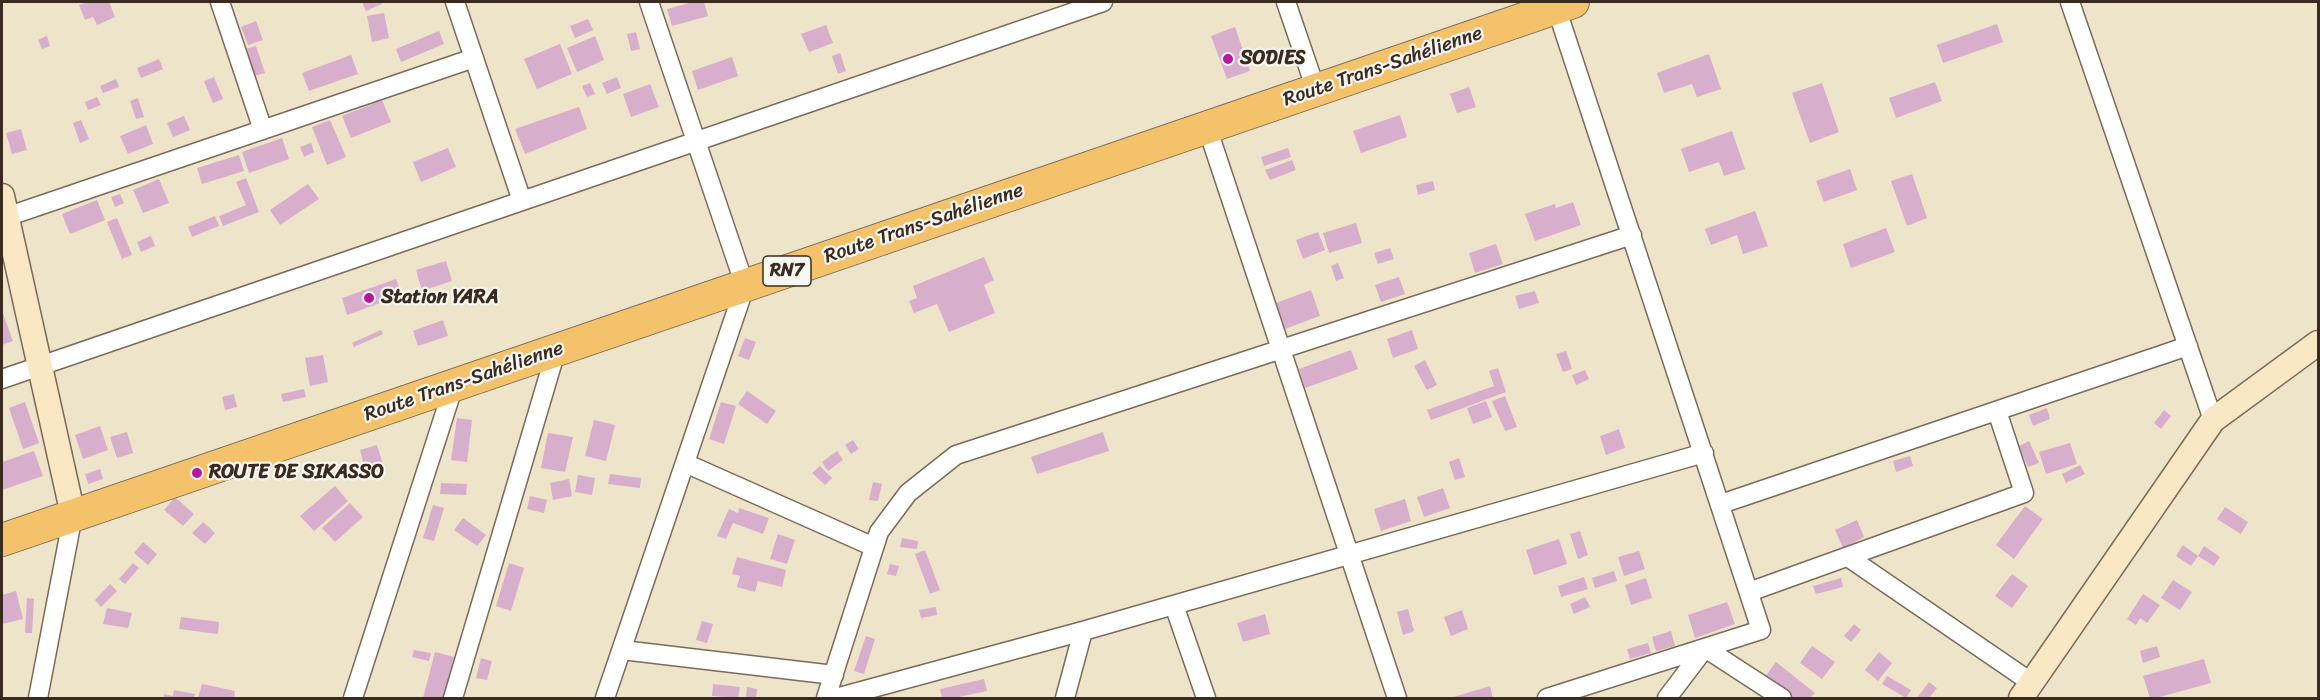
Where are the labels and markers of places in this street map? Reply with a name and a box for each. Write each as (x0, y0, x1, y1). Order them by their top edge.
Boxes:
place label: SODIES (1240, 47, 1305, 71)
marker: SODIES (1221, 52, 1235, 66)
place label: Station YARA (381, 286, 499, 310)
marker: Station YARA (362, 291, 376, 305)
place label: ROUTE DE SIKASSO (209, 461, 384, 485)
marker: ROUTE DE SIKASSO (190, 466, 204, 480)

